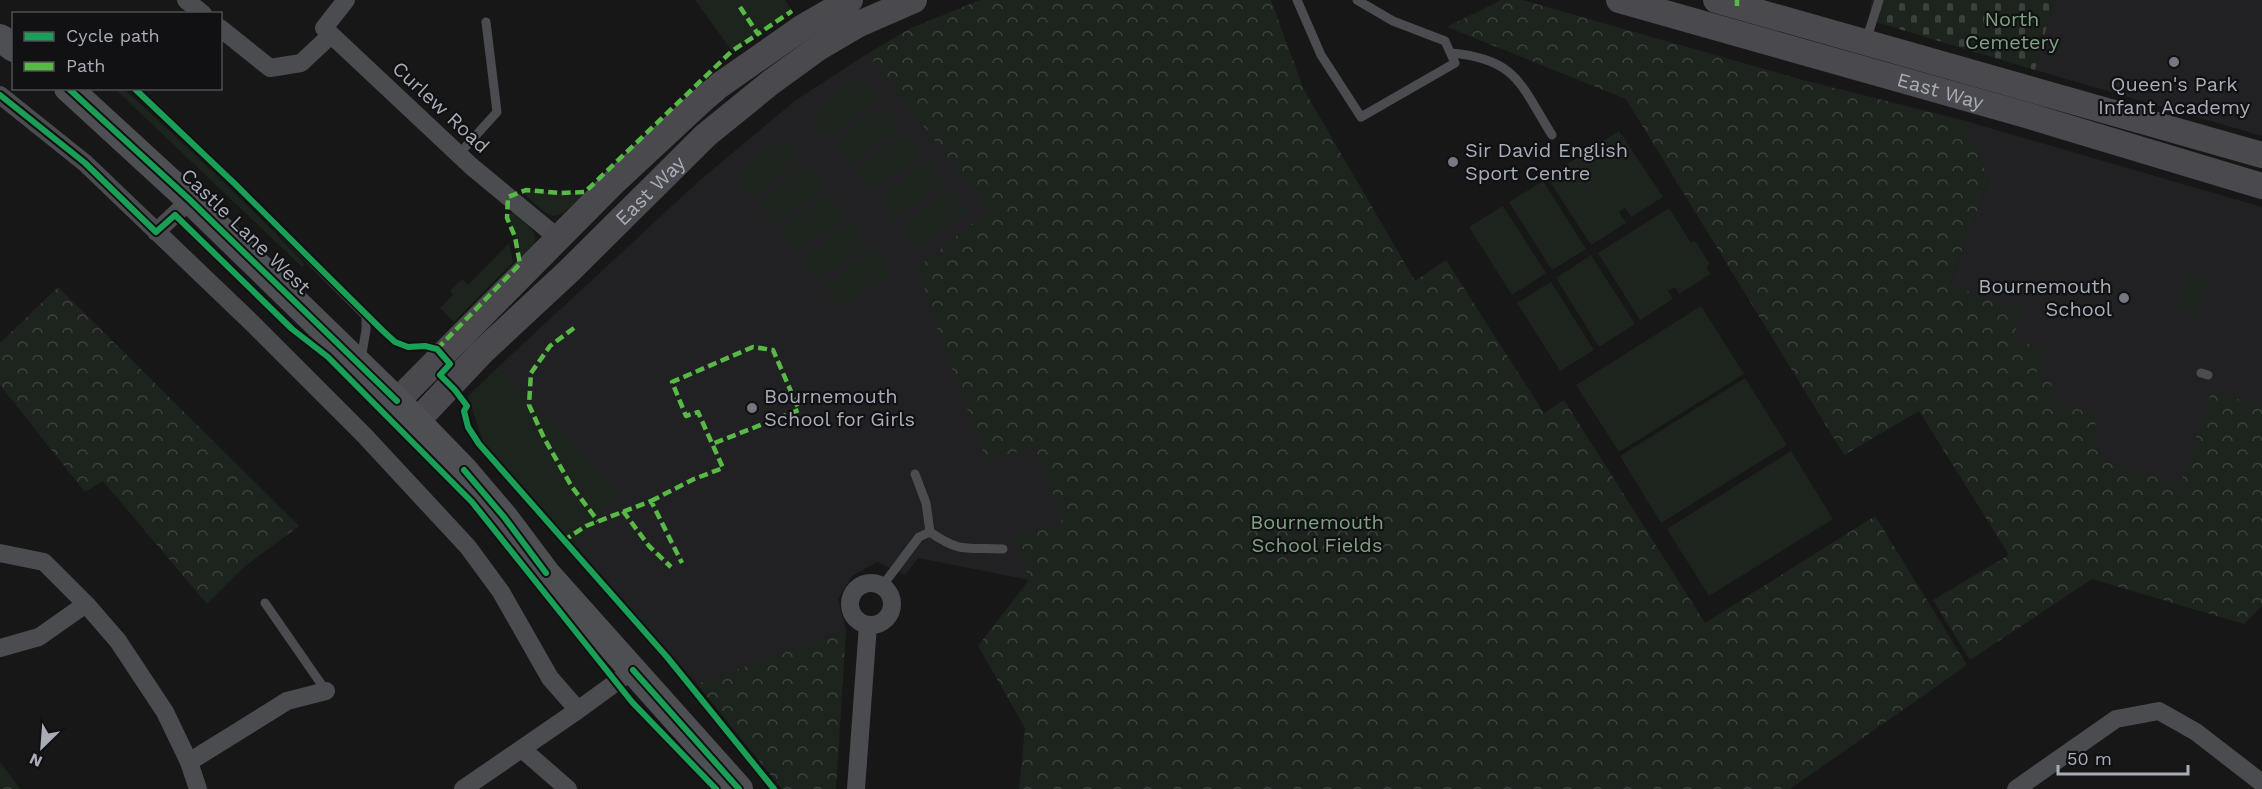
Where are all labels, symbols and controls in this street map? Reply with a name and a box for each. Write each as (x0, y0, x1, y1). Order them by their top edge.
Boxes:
park label: North Cemetery (1965, 7, 2060, 54)
legend (12, 12, 222, 90)
text: Cycle path (66, 25, 160, 46)
text: Path (66, 55, 106, 76)
marker: Queen's Park Infant Academy (2167, 55, 2181, 69)
street label: Curlew Road (388, 56, 494, 158)
street label: East Way (1894, 67, 1987, 115)
place label: Queen's Park Infant Academy (2098, 72, 2251, 119)
place label: Sir David English Sport Centre (1465, 138, 1628, 185)
street label: East Way (610, 150, 691, 230)
marker: Sir David English Sport Centre (1446, 155, 1460, 169)
street label: Castle Lane West (176, 163, 316, 299)
place label: Bournemouth School (1978, 274, 2112, 321)
marker: Bournemouth School (2117, 291, 2131, 305)
place label: Bournemouth School for Girls (764, 384, 915, 431)
marker: Bournemouth School for Girls (745, 401, 759, 415)
park label: Bournemouth School Fields (1250, 510, 1384, 557)
north arrow (12, 717, 72, 777)
scale bar (2058, 738, 2188, 776)
text: 50 m (2067, 748, 2112, 769)
text: N (26, 749, 45, 771)

